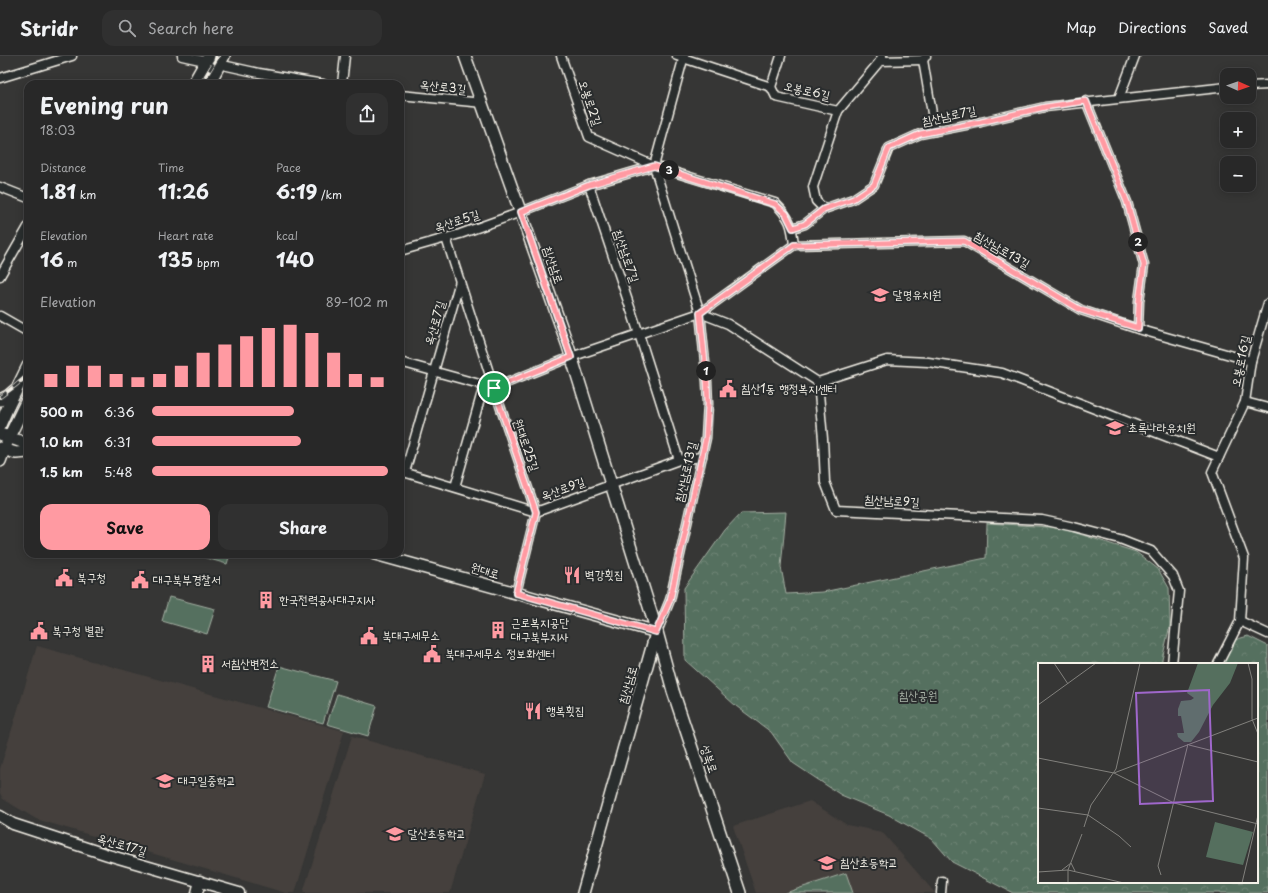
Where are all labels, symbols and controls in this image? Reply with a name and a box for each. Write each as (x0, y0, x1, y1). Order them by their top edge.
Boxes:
search box (102, 10, 382, 46)
text: Stridr (20, 14, 78, 42)
text: Search here (148, 16, 234, 39)
icon: search (116, 17, 138, 39)
text: Map (1066, 17, 1096, 38)
text: Directions (1118, 17, 1186, 38)
text: Saved (1208, 17, 1248, 38)
north arrow (1220, 68, 1256, 104)
map controls (1220, 68, 1256, 192)
street label: 옥산로3길 (419, 75, 468, 97)
street label: 오봉로6길 (782, 76, 832, 104)
street label: 오봉로2길 (575, 77, 607, 128)
text: Evening run (40, 88, 169, 121)
button: share (346, 93, 388, 135)
street label: 침산남로7길 (920, 100, 978, 130)
button: + (1220, 112, 1256, 148)
text: 18:03 (40, 120, 75, 139)
button: − (1220, 156, 1256, 192)
text: Distance (40, 159, 86, 176)
text: Time (158, 159, 184, 176)
text: Pace (276, 159, 301, 176)
pin: 3 (659, 160, 679, 180)
text: 3 (665, 161, 673, 178)
text: 1.81 (40, 176, 76, 206)
text: 11:26 (158, 176, 209, 206)
text: 6:19 (276, 176, 317, 206)
text: km (76, 186, 96, 203)
text: /km (317, 186, 342, 203)
street label: 옥산로5길 (432, 204, 482, 236)
street label: 침산남로13길 (971, 226, 1034, 272)
text: Elevation (40, 227, 87, 244)
text: Heart rate (158, 227, 214, 244)
text: kcal (276, 227, 298, 244)
street label: 침산남로7길 (609, 227, 645, 285)
pin: 2 (1128, 232, 1148, 252)
text: 2 (1134, 233, 1142, 250)
street label: 침산남로 (539, 243, 569, 286)
text: 16 (40, 244, 64, 274)
text: 135 (158, 244, 193, 274)
text: 140 (276, 244, 314, 274)
text: m (64, 254, 77, 271)
text: bpm (193, 254, 220, 271)
school or university icon: 달명유치원 (870, 285, 890, 305)
place label: 달명유치원 (893, 285, 941, 303)
text: Elevation (40, 292, 96, 311)
text: 89–102 m (326, 292, 388, 311)
street label: 옥산로7길 (419, 298, 449, 347)
street label: 오봉로16길 (1226, 333, 1254, 388)
pin: 1 (696, 361, 716, 381)
text: 1 (703, 362, 709, 379)
pin (477, 371, 511, 405)
icon: arrive (483, 377, 505, 399)
public building icon: 침산1동 행정복지센터 (718, 379, 738, 399)
place label: 침산1동 행정복지센터 (741, 379, 837, 397)
text: 500 m (40, 402, 83, 421)
text: 6:36 (104, 402, 135, 421)
street label: 원대로25길 (510, 416, 544, 474)
school or university icon: 초록나라유치원 (1105, 418, 1125, 438)
place label: 초록나라유치원 (1128, 418, 1196, 436)
text: 1.0 km (40, 432, 83, 451)
text: 6:31 (104, 432, 130, 451)
street label: 침산남로13길 (669, 439, 701, 504)
text: 1.5 km (40, 462, 83, 481)
text: 5:48 (104, 462, 133, 481)
street label: 옥산로9길 (538, 472, 588, 504)
street label: 침산남로9길 (864, 490, 920, 510)
button: Save (40, 504, 210, 550)
button: Share (218, 504, 388, 550)
street label: 원대로 (469, 557, 502, 583)
restaurant icon: 벽강횟집 (562, 565, 582, 585)
place label: 벽강횟집 (585, 565, 624, 583)
public building icon: 북구청 (54, 568, 74, 588)
place label: 북구청 (77, 568, 106, 586)
public building icon: 대구북부경찰서 (130, 570, 150, 590)
place label: 대구북부경찰서 (153, 570, 221, 588)
building icon: 한국전력공사대구지사 (256, 590, 276, 610)
place label: 한국전력공사대구지사 (279, 590, 376, 608)
place label: 근로복지공단 대구북부지사 (511, 613, 569, 645)
building icon: 근로복지공단 대구북부지사 (488, 620, 508, 640)
public building icon: 북구청 별관 (29, 621, 49, 641)
place label: 북구청 별관 (52, 621, 105, 639)
public building icon: 북대구세무소 (359, 626, 379, 646)
place label: 북대구세무소 (382, 626, 440, 644)
public building icon: 북대구세무소 정보화센터 (422, 644, 442, 664)
place label: 북대구세무소 정보화센터 (445, 644, 555, 662)
building icon: 서침산변전소 (198, 654, 218, 674)
place label: 서침산변전소 (221, 654, 279, 672)
inset map (1038, 663, 1258, 883)
street label: 침산남로 (613, 664, 641, 706)
park label: 침산공원 (899, 686, 937, 704)
restaurant icon: 행복횟집 (523, 701, 543, 721)
place label: 행복횟집 (546, 701, 585, 719)
street label: 성북로 (697, 742, 723, 775)
school or university icon: 대구일중학교 (155, 771, 175, 791)
place label: 대구일중학교 (178, 771, 236, 789)
school or university icon: 달산초등학교 (385, 824, 405, 844)
place label: 달산초등학교 (408, 824, 466, 842)
street label: 옥산로17길 (95, 828, 150, 860)
school or university icon: 침산초등학교 (817, 853, 837, 873)
place label: 침산초등학교 (840, 853, 898, 871)

